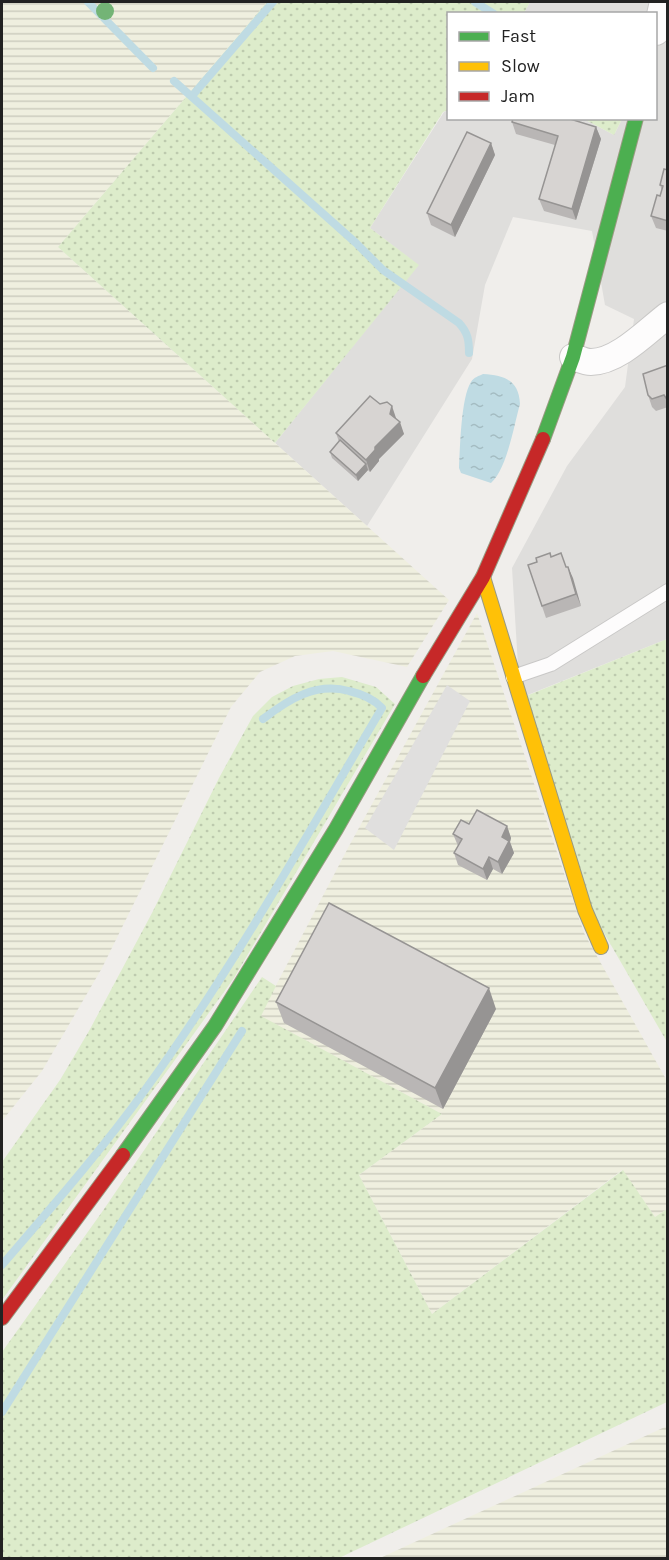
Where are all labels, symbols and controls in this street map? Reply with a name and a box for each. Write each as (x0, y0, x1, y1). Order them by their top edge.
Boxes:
legend (447, 12, 657, 120)
text: Fast (501, 25, 536, 47)
text: Slow (501, 55, 540, 77)
text: Jam (501, 85, 535, 107)

